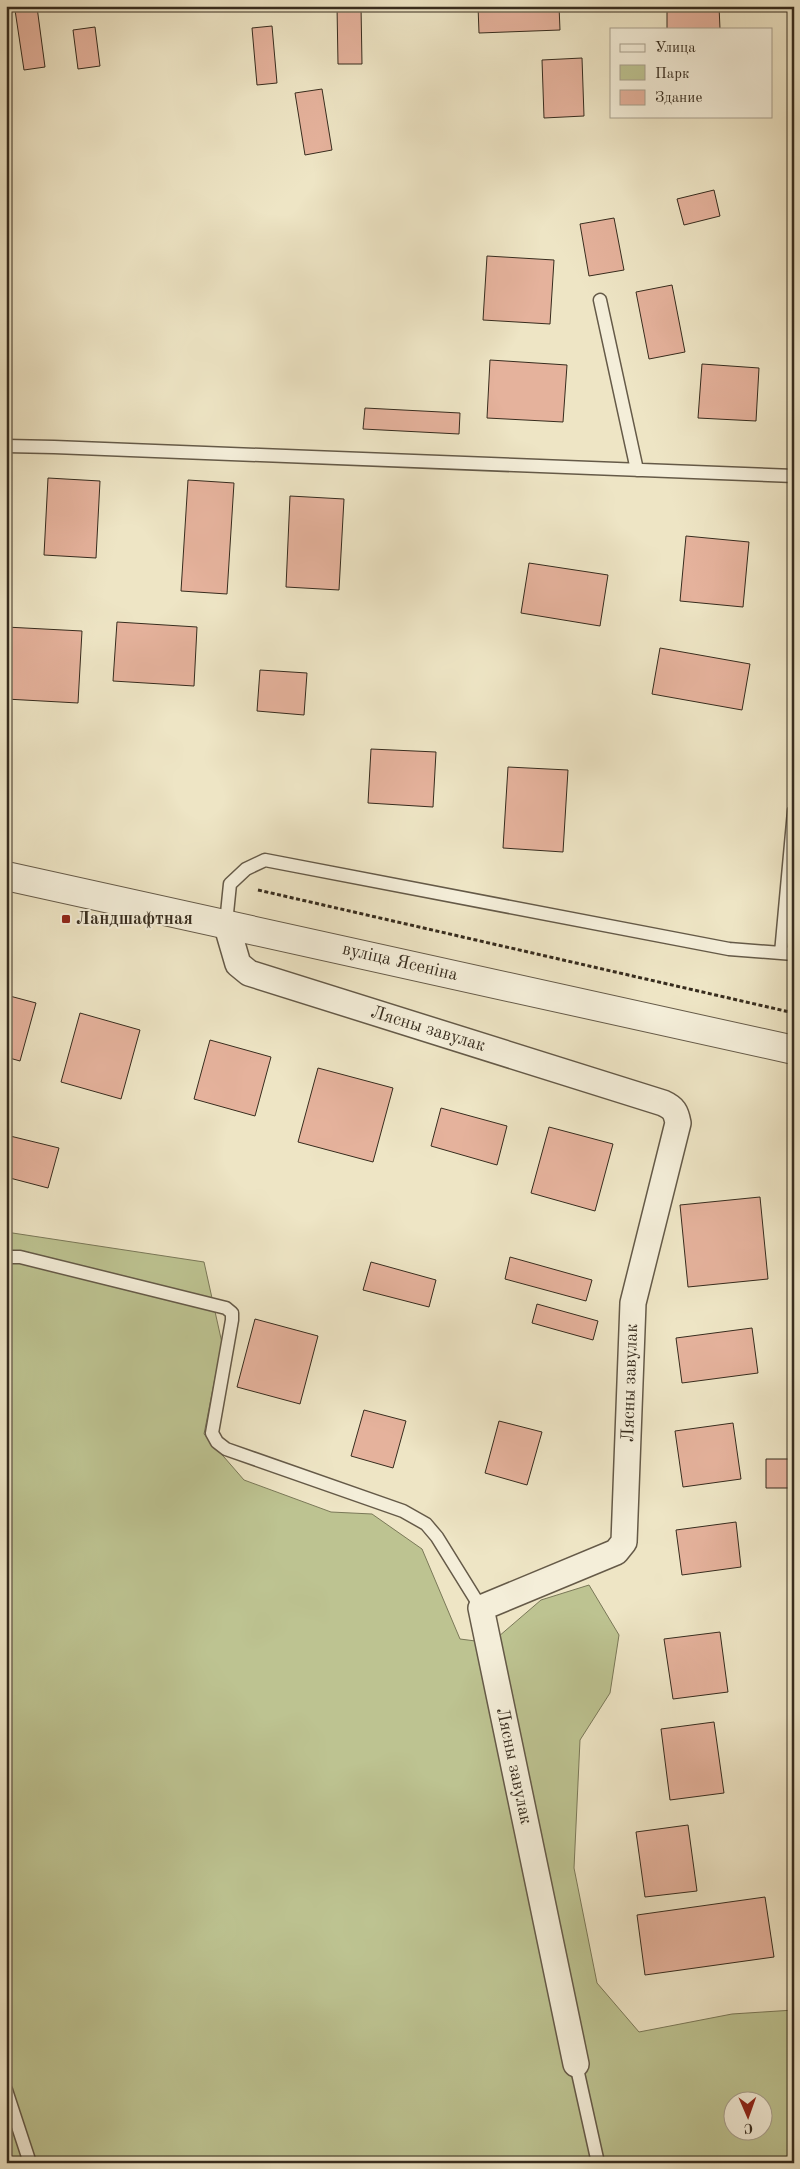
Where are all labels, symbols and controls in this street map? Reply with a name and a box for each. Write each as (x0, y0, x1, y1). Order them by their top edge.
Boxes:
legend (610, 28, 772, 118)
text: Улица (655, 41, 696, 56)
text: Парк (655, 67, 690, 82)
text: Здание (655, 91, 702, 106)
place label: Ландшафтная (76, 910, 193, 929)
marker: Ландшафтная (60, 913, 72, 925)
street label: вуліца Ясеніна (340, 940, 460, 984)
street label: Лясны завулак (369, 1003, 487, 1055)
street label: Лясны завулак (619, 1323, 641, 1443)
street label: Лясны завулак (493, 1706, 535, 1826)
north arrow (722, 2092, 772, 2142)
text: С (744, 2121, 753, 2135)

